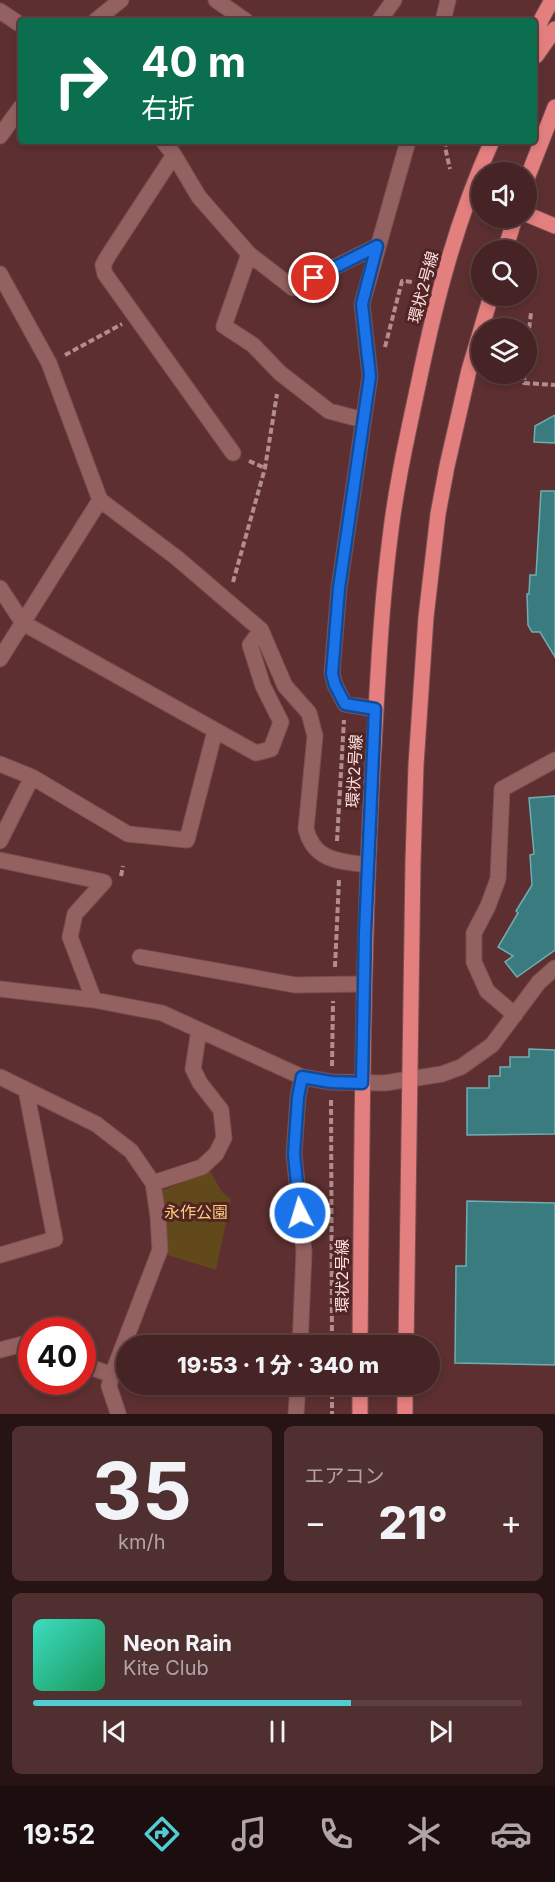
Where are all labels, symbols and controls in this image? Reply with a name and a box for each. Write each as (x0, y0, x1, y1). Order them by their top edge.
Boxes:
text: 40 m (141, 36, 246, 87)
icon: right (42, 42, 120, 120)
text: 右折 (141, 92, 195, 125)
map controls (471, 162, 537, 384)
button: sound (471, 162, 537, 228)
button: search (471, 240, 537, 306)
street label: 環状2号線 (404, 249, 442, 325)
pin (288, 252, 339, 303)
icon: arrive (297, 261, 330, 294)
button: layers (471, 318, 537, 384)
street label: 環状2号線 (342, 734, 366, 808)
position arrow (268, 1181, 332, 1245)
park label: 永作公園 (164, 1202, 228, 1222)
street label: 環状2号線 (332, 1239, 352, 1313)
speed limit sign: 40 (18, 1317, 96, 1395)
text: 19:53 · 1 分 · 340 m (177, 1352, 379, 1378)
text: 35 (92, 1443, 192, 1538)
text: エアコン (305, 1464, 385, 1488)
text: 21° (379, 1495, 448, 1550)
text: − (305, 1502, 326, 1542)
text: + (500, 1502, 522, 1542)
text: km/h (118, 1530, 166, 1554)
text: Neon Rain (123, 1630, 232, 1656)
text: Kite Club (123, 1656, 209, 1680)
icon: previous (98, 1715, 131, 1748)
icon: pause (261, 1715, 294, 1748)
icon: next (424, 1715, 457, 1748)
icon: directions (141, 1813, 183, 1855)
icon: music (228, 1813, 270, 1855)
icon: phone (315, 1813, 357, 1855)
icon: climate (403, 1813, 445, 1855)
icon: car (490, 1813, 532, 1855)
text: 19:52 (23, 1818, 95, 1851)

